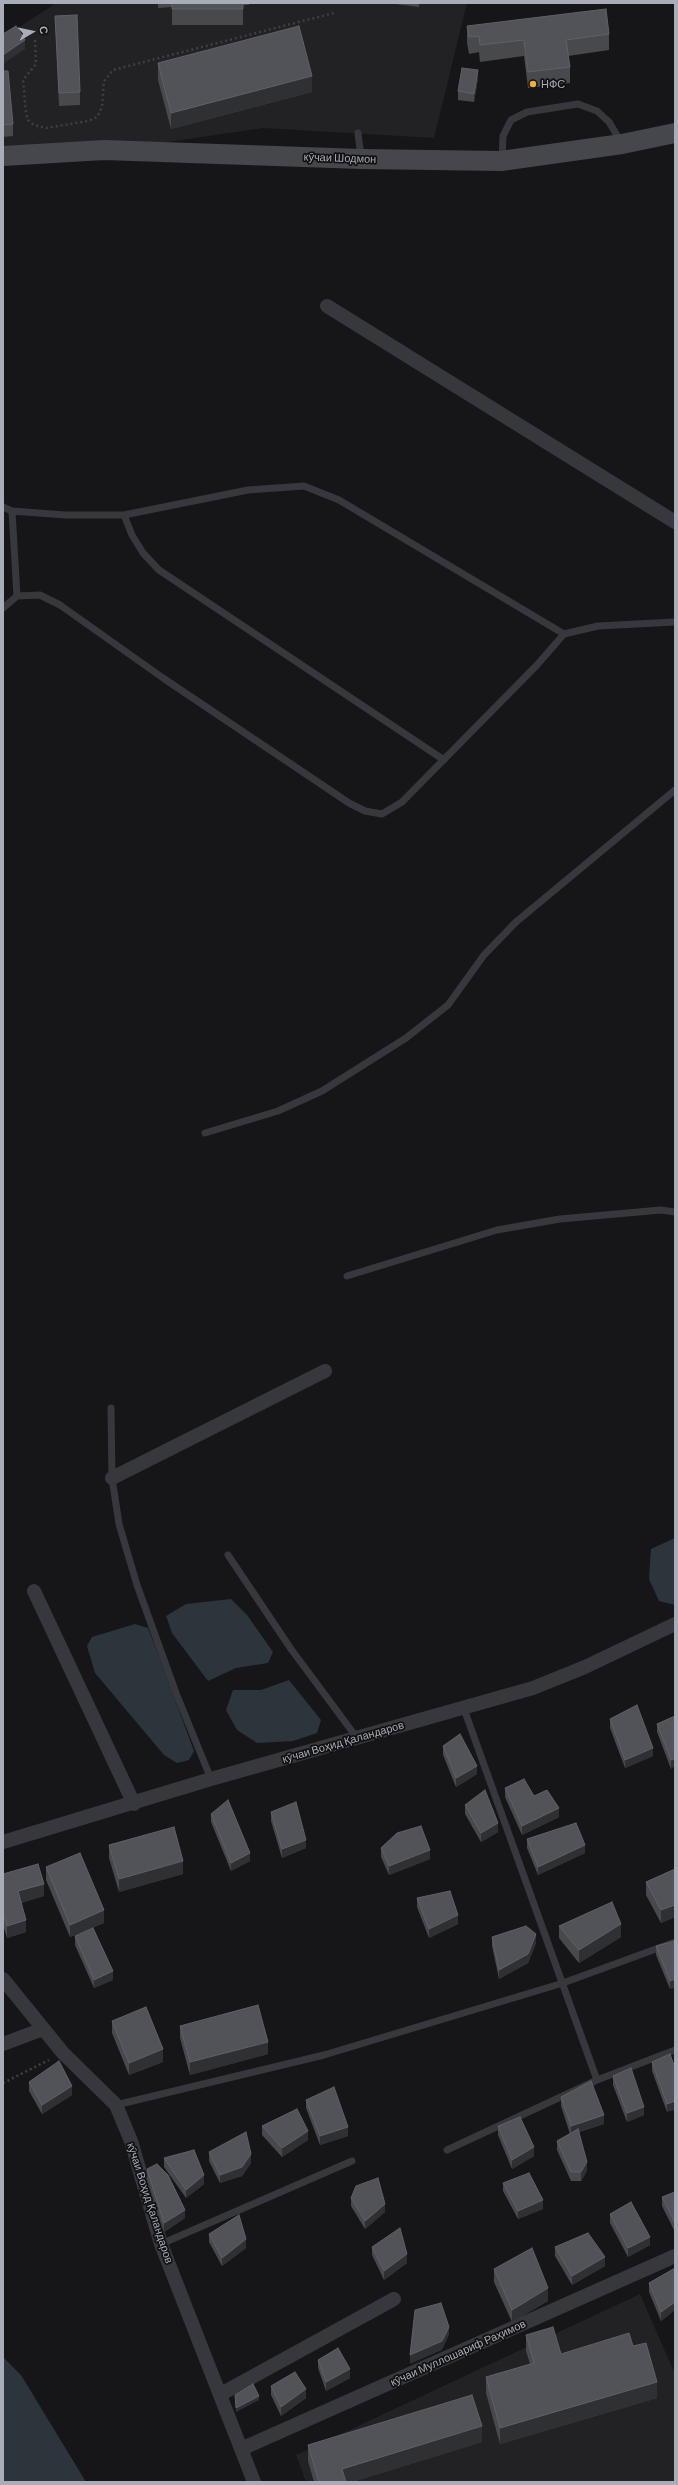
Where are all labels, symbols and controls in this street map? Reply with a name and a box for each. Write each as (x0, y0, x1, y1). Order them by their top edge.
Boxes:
north arrow (12, 12, 52, 52)
text: С (37, 25, 51, 35)
place label: НФС (541, 77, 565, 91)
marker: НФС (528, 79, 538, 89)
street label: кӯчаи Шодмон (303, 150, 377, 166)
street label: кӯчаи Воҳид Қаландаров (281, 1718, 405, 1766)
street label: кӯчаи Воҳид Қаландаров (124, 2141, 176, 2265)
street label: кӯчаи Муллошариф Раҳимов (388, 2317, 528, 2389)

